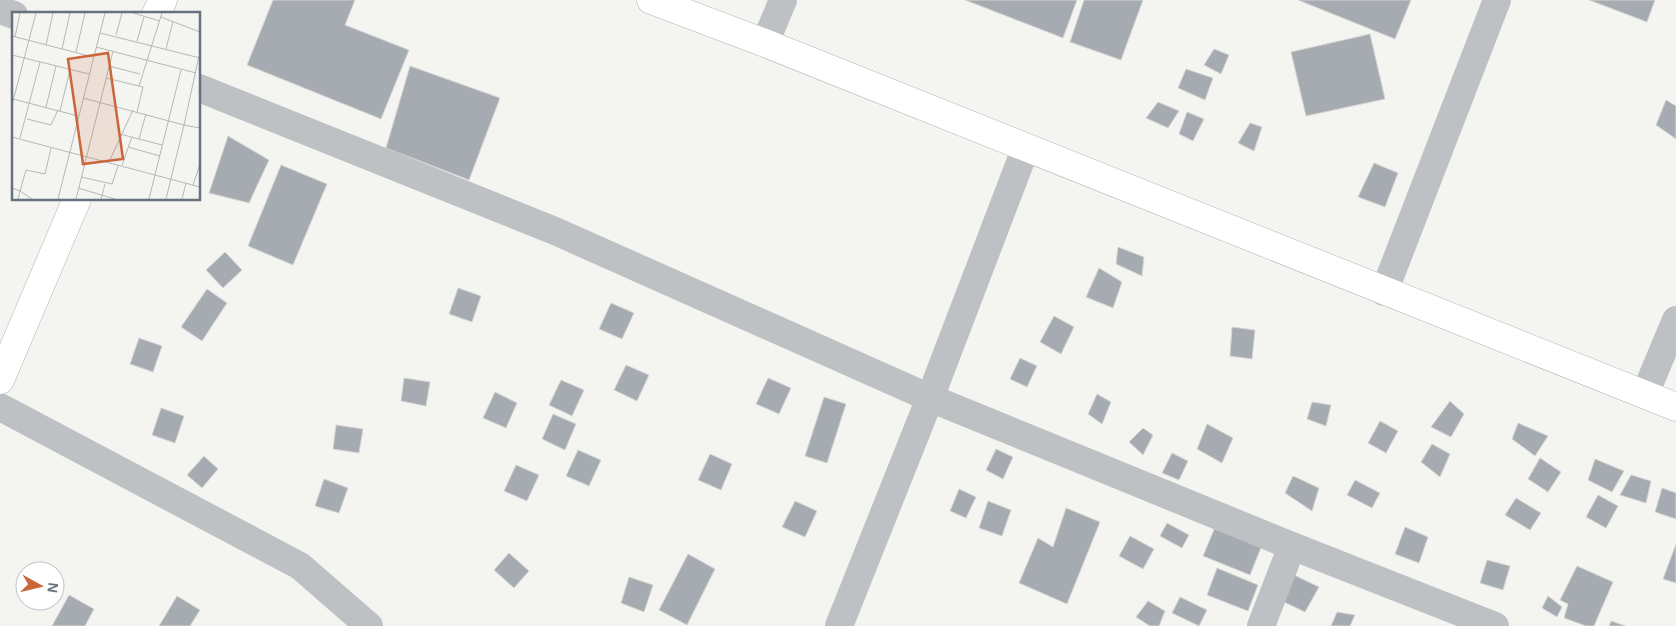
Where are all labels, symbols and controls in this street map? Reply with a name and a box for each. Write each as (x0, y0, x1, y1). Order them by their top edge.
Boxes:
inset map (12, 12, 200, 200)
north arrow (15, 561, 65, 611)
text: N (44, 582, 62, 594)

